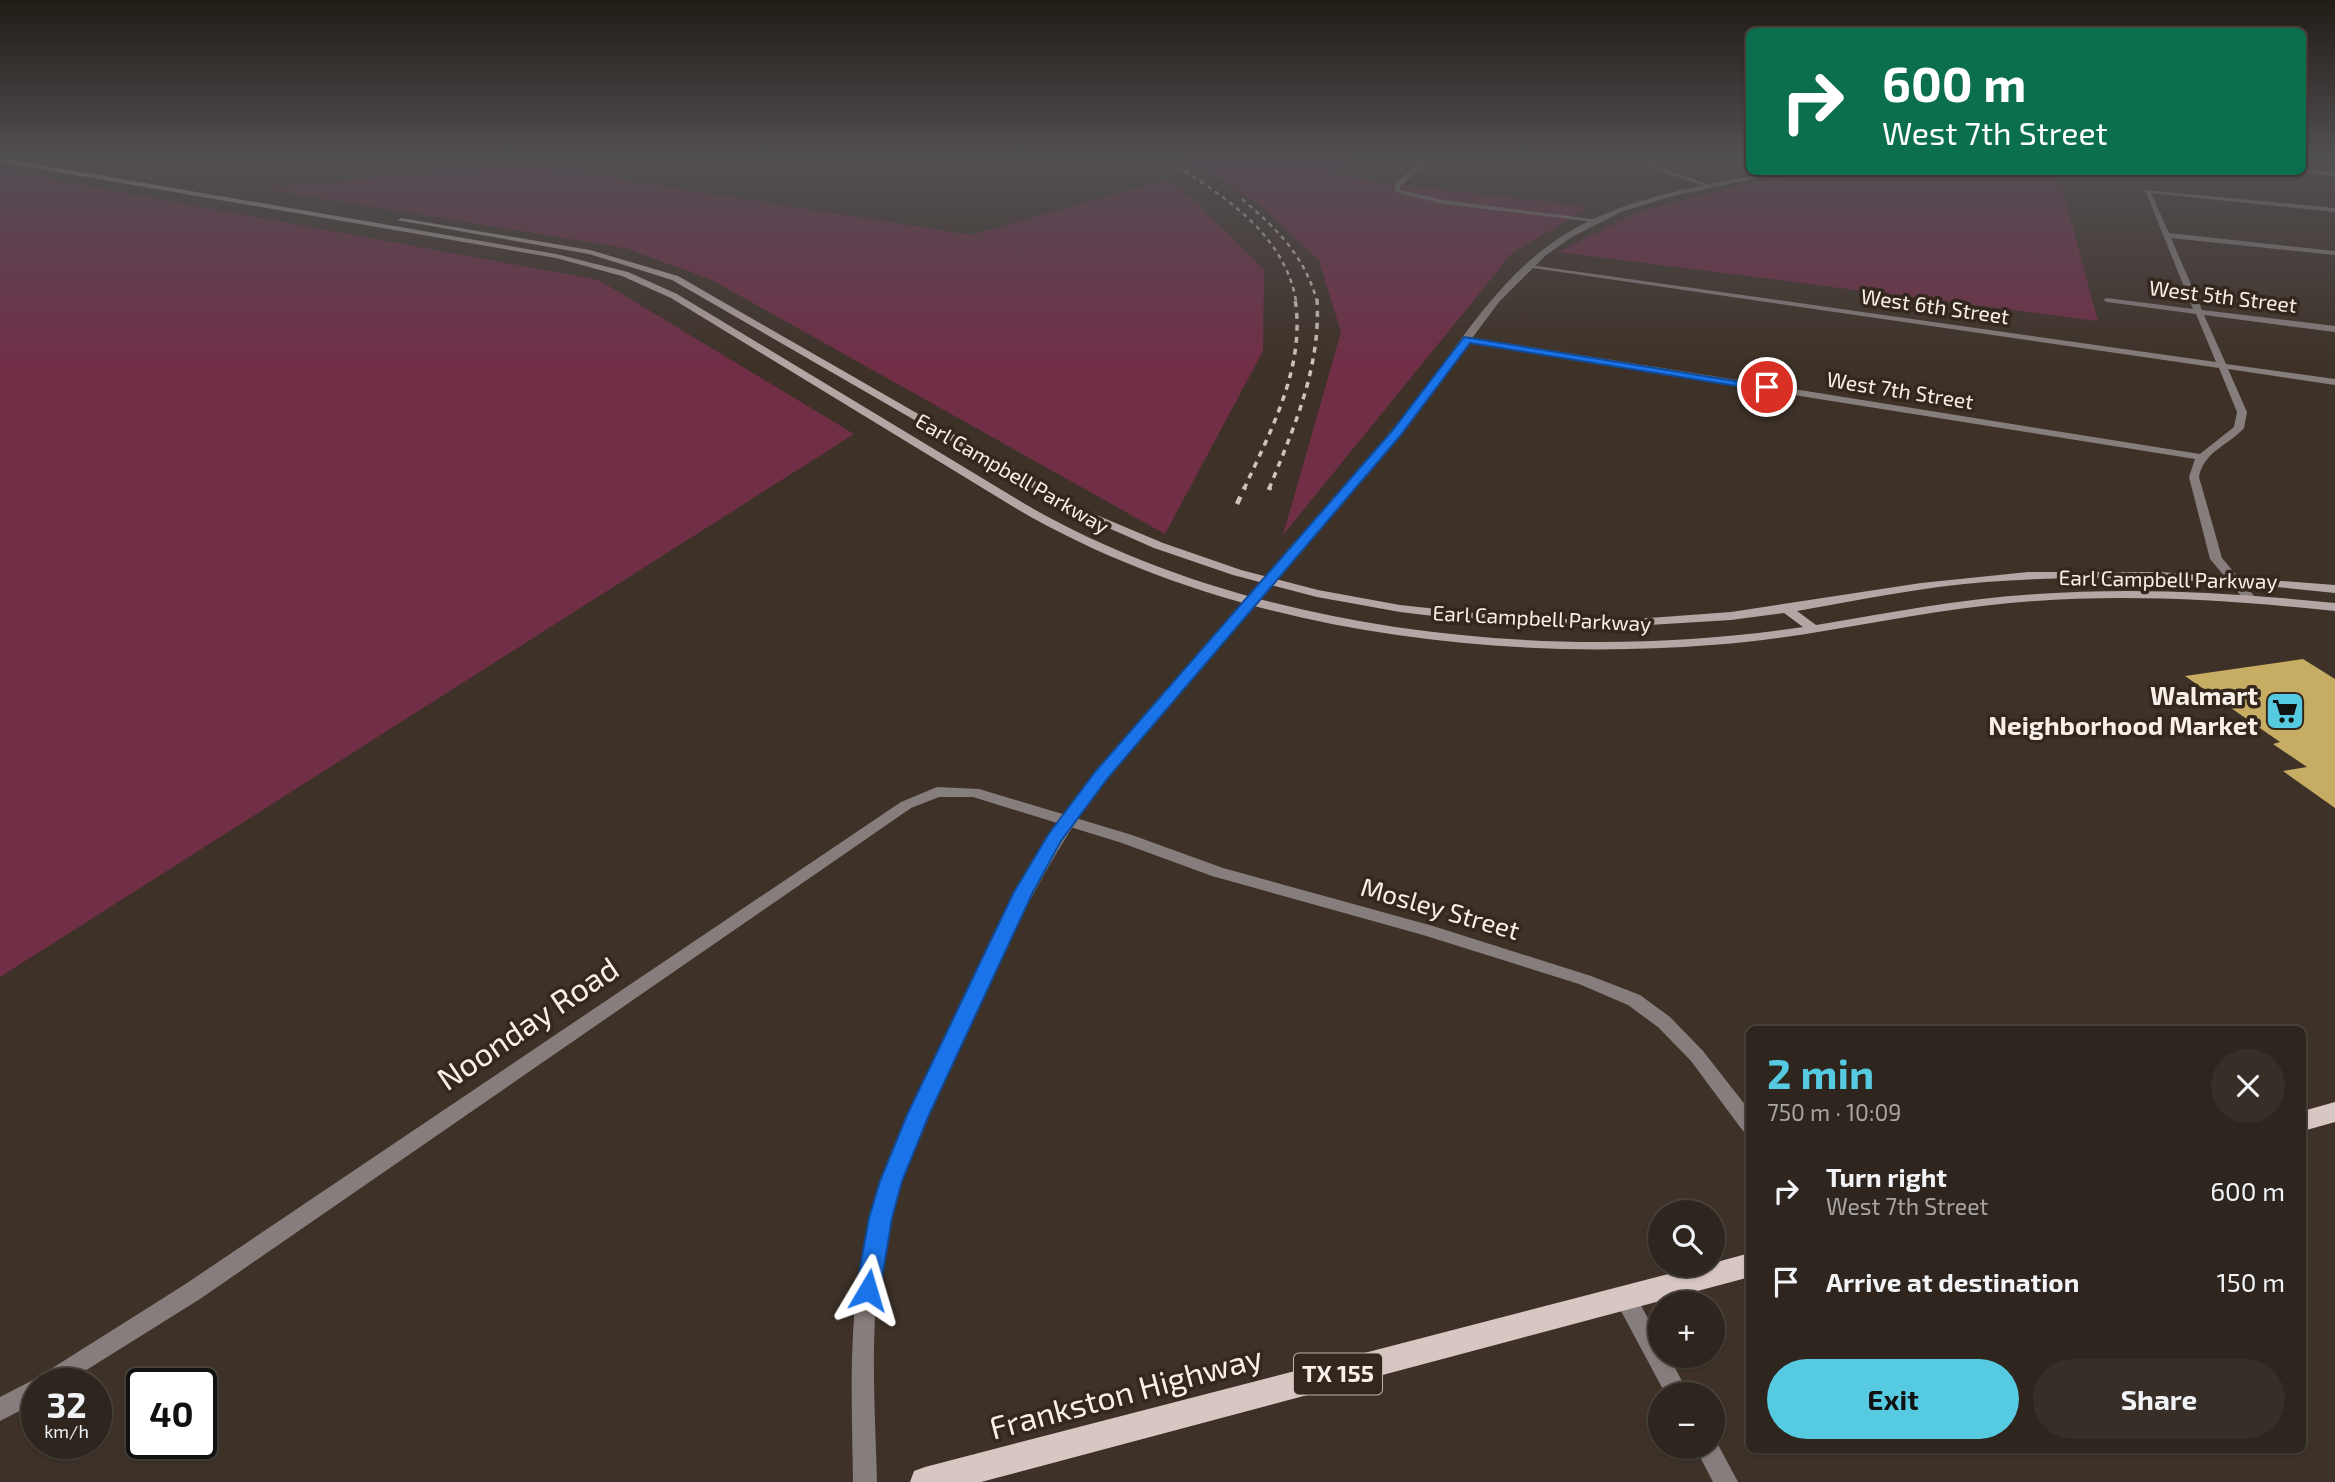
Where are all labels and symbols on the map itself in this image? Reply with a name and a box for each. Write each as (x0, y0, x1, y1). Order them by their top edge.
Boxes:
street label: West 5th Street (2148, 274, 2298, 317)
street label: West 6th Street (1859, 283, 2011, 328)
pin (1737, 357, 1797, 417)
street label: West 7th Street (1825, 366, 1975, 413)
street label: Earl Campbell Parkway (912, 407, 1114, 538)
street label: Earl Campbell Parkway (2058, 564, 2278, 593)
street label: Earl Campbell Parkway (1432, 599, 1652, 636)
place label: Walmart Neighborhood Market (1988, 679, 2258, 740)
supermarket icon: Walmart Neighborhood Market (2264, 690, 2306, 732)
street label: Mosley Street (1357, 870, 1523, 945)
street label: Noonday Road (429, 948, 625, 1097)
position arrow (831, 1253, 905, 1327)
street label: Frankston Highway (985, 1336, 1266, 1446)
road number: TX 155 (1294, 1354, 1382, 1394)
speed limit sign: 40 (126, 1368, 217, 1459)

